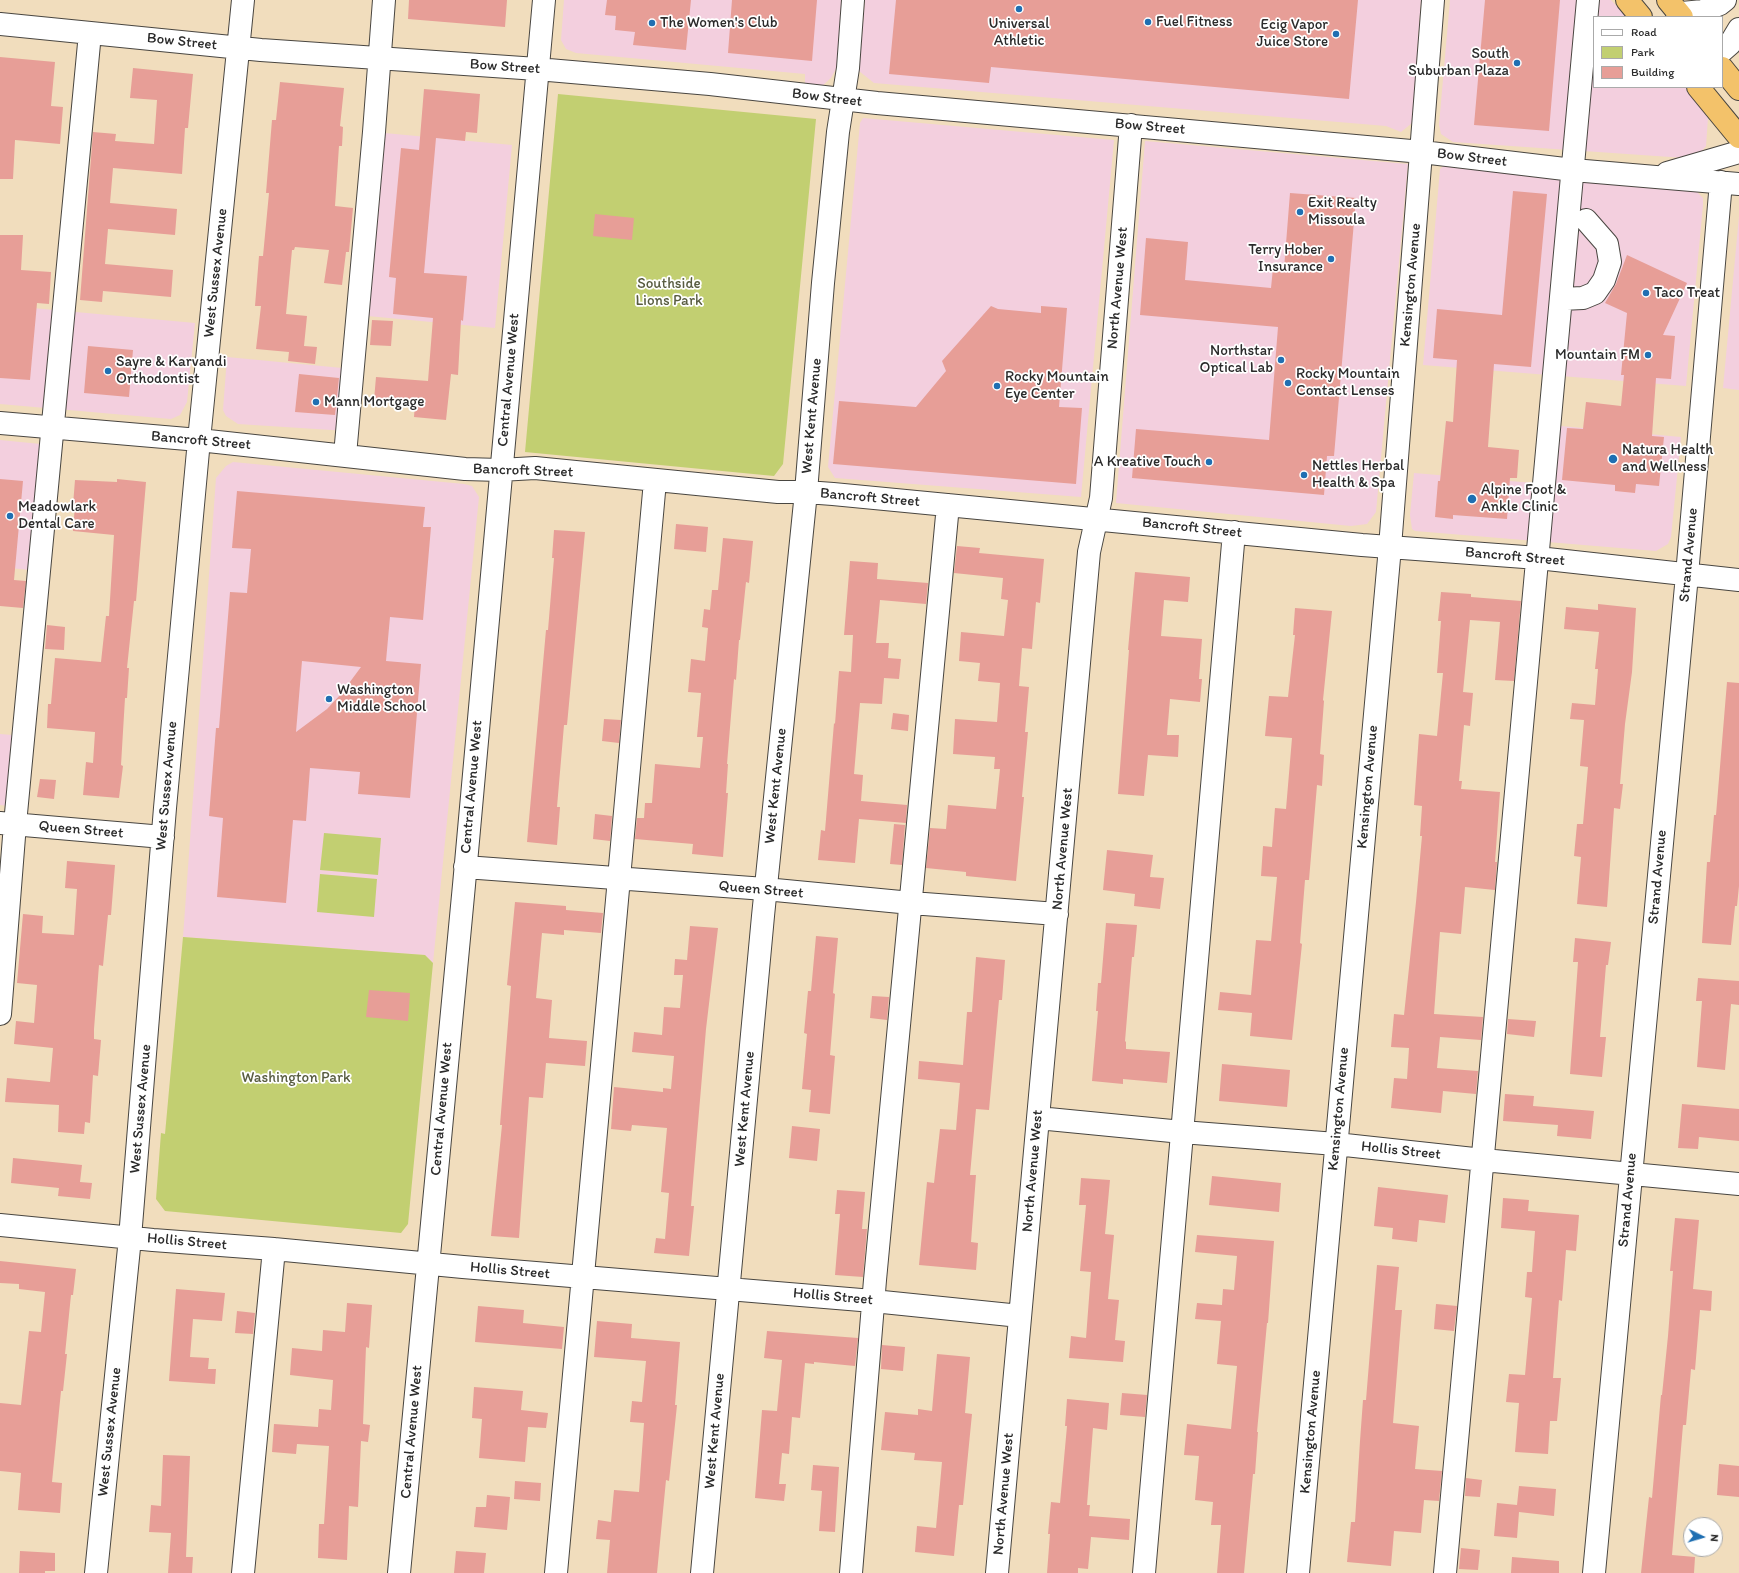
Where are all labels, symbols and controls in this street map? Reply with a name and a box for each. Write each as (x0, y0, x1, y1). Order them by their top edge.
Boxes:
marker: Universal Athletic (1014, 4, 1024, 14)
place label: Fuel Fitness (1156, 13, 1232, 31)
place label: The Women's Club (660, 14, 778, 32)
place label: Universal Athletic (989, 15, 1049, 50)
place label: Ecig Vapor Juice Store (1256, 16, 1328, 51)
legend (1593, 16, 1723, 88)
marker: Fuel Fitness (1143, 17, 1153, 27)
marker: The Women's Club (647, 18, 657, 28)
text: Road (1631, 25, 1657, 39)
street label: Bow Street (146, 29, 218, 55)
marker: Ecig Vapor Juice Store (1331, 29, 1341, 39)
place label: South Suburban Plaza (1408, 45, 1509, 80)
text: Park (1631, 45, 1655, 59)
street label: Bow Street (469, 56, 541, 78)
marker: South Suburban Plaza (1512, 58, 1522, 68)
text: Building (1631, 65, 1674, 79)
street label: Bow Street (791, 85, 863, 111)
street label: Bow Street (1114, 115, 1186, 139)
street label: Bow Street (1436, 145, 1508, 171)
place label: Exit Realty Missoula (1308, 194, 1377, 229)
street label: West Sussex Avenue (200, 207, 232, 339)
marker: Exit Realty Missoula (1295, 207, 1305, 217)
street label: Kensington Avenue (1397, 223, 1425, 347)
street label: North Avenue West (1104, 226, 1132, 350)
place label: Terry Hober Insurance (1248, 241, 1323, 276)
marker: Terry Hober Insurance (1326, 254, 1336, 264)
park label: Southside Lions Park (635, 275, 703, 310)
place label: Taco Treat (1654, 284, 1720, 302)
marker: Taco Treat (1641, 288, 1651, 298)
street label: Central Avenue West (494, 313, 524, 447)
place label: Northstar Optical Lab (1200, 342, 1273, 377)
place label: Mountain FM (1555, 346, 1640, 364)
marker: Mountain FM (1643, 350, 1653, 360)
place label: Sayre & Karvandi Orthodontist (116, 353, 227, 388)
marker: Northstar Optical Lab (1276, 355, 1286, 365)
street label: West Kent Avenue (798, 357, 826, 475)
place label: Rocky Mountain Contact Lenses (1296, 365, 1400, 400)
marker: Sayre & Karvandi Orthodontist (103, 366, 113, 376)
place label: Rocky Mountain Eye Center (1005, 368, 1109, 403)
marker: Rocky Mountain Contact Lenses (1283, 378, 1293, 388)
marker: Rocky Mountain Eye Center (992, 381, 1002, 391)
place label: Mann Mortgage (324, 393, 424, 411)
marker: Mann Mortgage (311, 397, 321, 407)
street label: Bancroft Street (150, 428, 252, 454)
place label: Natura Health and Wellness (1622, 441, 1713, 476)
place label: A Kreative Touch (1094, 453, 1201, 471)
marker: Natura Health and Wellness (1607, 453, 1619, 465)
marker: A Kreative Touch (1204, 457, 1214, 467)
place label: Nettles Herbal Health & Spa (1312, 457, 1404, 492)
street label: Bancroft Street (473, 460, 573, 482)
marker: Nettles Herbal Health & Spa (1299, 470, 1309, 480)
place label: Alpine Foot & Ankle Clinic (1481, 481, 1566, 516)
street label: Bancroft Street (819, 485, 921, 511)
marker: Alpine Foot & Ankle Clinic (1466, 493, 1478, 505)
place label: Meadowlark Dental Care (18, 498, 96, 533)
street label: Strand Avenue (1676, 507, 1702, 603)
marker: Meadowlark Dental Care (5, 511, 15, 521)
street label: Bancroft Street (1141, 514, 1243, 542)
street label: Bancroft Street (1464, 544, 1566, 570)
place label: Washington Middle School (337, 681, 426, 716)
marker: Washington Middle School (324, 694, 334, 704)
street label: West Sussex Avenue (152, 720, 182, 852)
street label: Central Avenue West (457, 720, 487, 854)
street label: Kensington Avenue (1354, 725, 1382, 849)
street label: West Kent Avenue (761, 727, 791, 845)
street label: North Avenue West (1049, 787, 1077, 911)
street label: Queen Street (38, 817, 124, 843)
street label: Strand Avenue (1645, 829, 1671, 925)
street label: Queen Street (718, 877, 804, 903)
street label: Central Avenue West (427, 1042, 457, 1176)
street label: West Sussex Avenue (126, 1043, 156, 1175)
street label: Kensington Avenue (1325, 1047, 1353, 1171)
street label: West Kent Avenue (731, 1050, 759, 1168)
park label: Washington Park (241, 1069, 351, 1087)
street label: North Avenue West (1019, 1109, 1047, 1233)
street label: Hollis Street (1360, 1138, 1442, 1164)
street label: Strand Avenue (1615, 1152, 1641, 1248)
street label: Hollis Street (146, 1230, 228, 1254)
street label: Hollis Street (469, 1259, 551, 1283)
street label: Hollis Street (792, 1285, 874, 1309)
street label: Central Avenue West (397, 1365, 427, 1499)
street label: West Sussex Avenue (94, 1366, 126, 1498)
street label: Kensington Avenue (1297, 1370, 1325, 1494)
street label: West Kent Avenue (701, 1372, 729, 1490)
street label: North Avenue West (990, 1432, 1018, 1556)
north arrow (1683, 1517, 1723, 1557)
text: N (1708, 1534, 1721, 1542)

